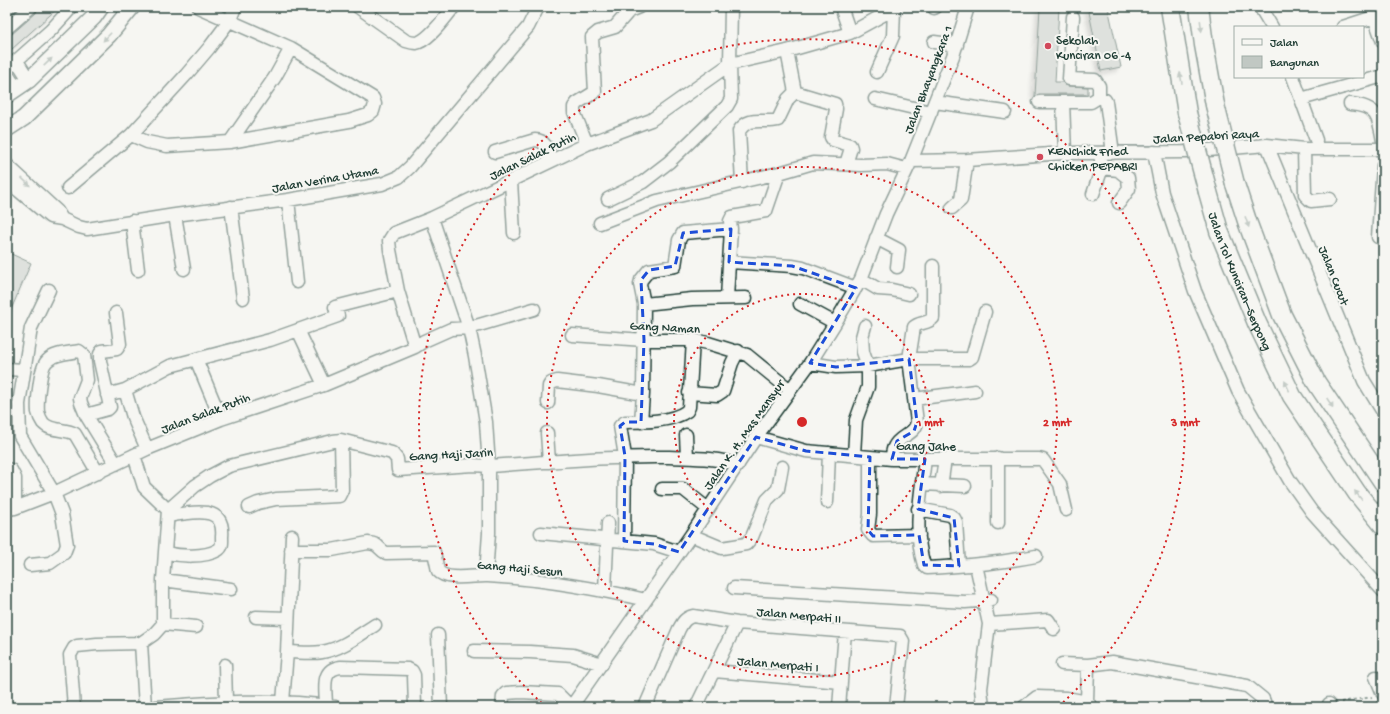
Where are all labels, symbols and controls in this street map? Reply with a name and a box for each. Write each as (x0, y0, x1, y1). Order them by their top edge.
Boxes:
one-way arrow (1198, 20, 1205, 32)
street label: Jalan Bhayangkara 1 (902, 24, 957, 136)
legend (1234, 26, 1364, 78)
one-way arrow (102, 32, 112, 42)
place label: Sekolah Kunciran 06 -4 (1056, 34, 1131, 64)
text: Jalan (1270, 37, 1298, 51)
marker: Sekolah Kunciran 06 -4 (1043, 41, 1053, 51)
one-way arrow (43, 57, 53, 67)
text: Bangunan (1269, 57, 1319, 71)
one-way arrow (1178, 72, 1184, 84)
street label: Jalan Pepabri Raya (1153, 127, 1260, 148)
street label: Jalan Salak Putih (488, 130, 579, 185)
place label: KENchick Fried Chicken PEPABRI (1048, 145, 1138, 175)
marker: KENchick Fried Chicken PEPABRI (1035, 152, 1045, 162)
street label: Jalan Verina Utama (271, 164, 381, 197)
one-way arrow (21, 178, 31, 187)
street label: Jalan Tol Kunciran–Serpong (1204, 211, 1274, 353)
one-way arrow (1244, 216, 1250, 228)
street label: Jalan Cucut (1314, 244, 1352, 309)
street label: Gang Naman (629, 319, 701, 338)
street label: Jalan K. H. Mas Mansyur (701, 376, 789, 493)
one-way arrow (1284, 381, 1290, 392)
street label: Jalan Salak Putih (159, 390, 252, 438)
one-way arrow (1326, 398, 1334, 408)
centre of rings (795, 415, 809, 429)
text: 1 mnt (916, 417, 945, 431)
text: 2 mnt (1043, 417, 1072, 431)
text: 3 mnt (1170, 417, 1200, 431)
street label: Gang Jahe (896, 440, 956, 455)
street label: Gang Haji Jarin (409, 446, 494, 465)
one-way arrow (1354, 489, 1362, 500)
street label: Gang Haji Sesun (476, 558, 564, 581)
street label: Jalan Merpati II (756, 605, 842, 628)
street label: Jalan Merpati I (736, 654, 819, 677)

